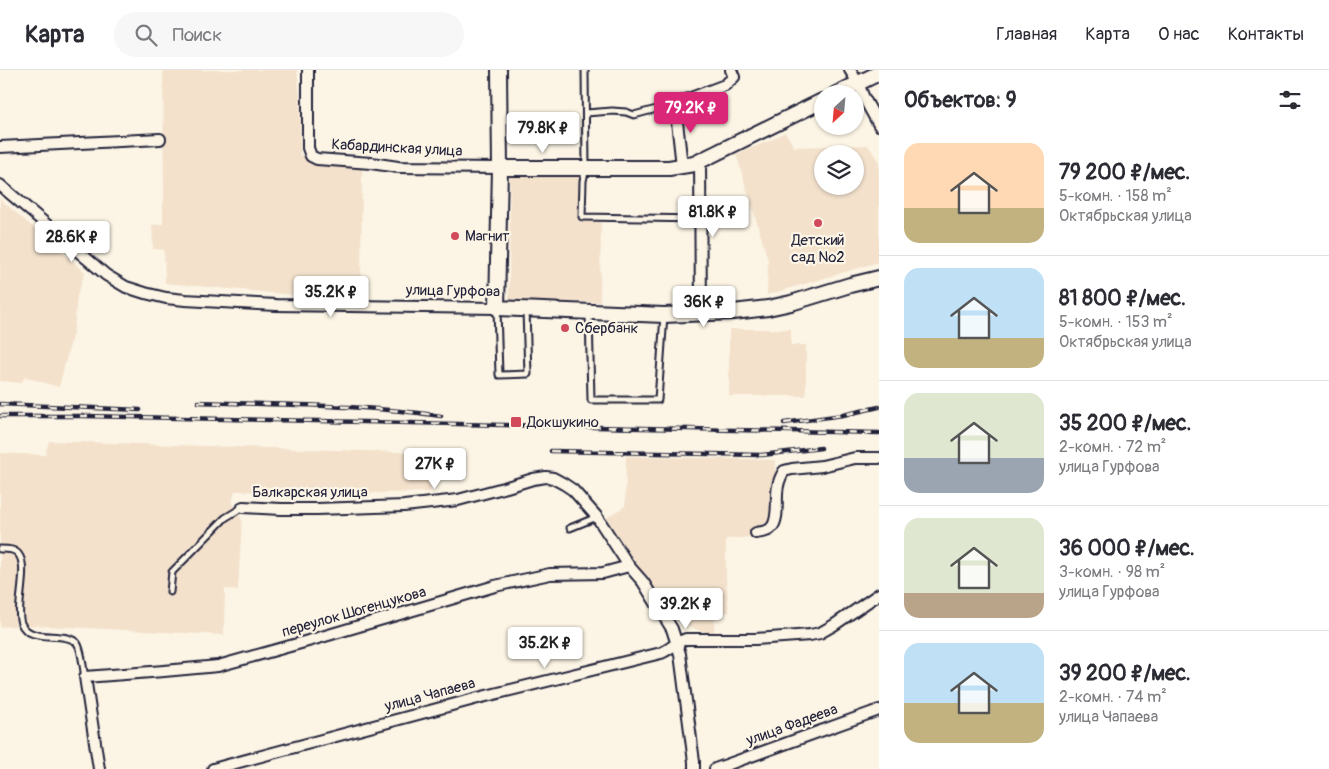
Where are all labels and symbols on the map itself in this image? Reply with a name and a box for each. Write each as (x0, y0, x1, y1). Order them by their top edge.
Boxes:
north arrow (814, 85, 864, 135)
pin: 79.2K ₽ (645, 92, 737, 134)
pin: 79.8K ₽ (497, 112, 589, 154)
street label: Кабардинская улица (331, 135, 463, 161)
pin: 81.8K ₽ (667, 196, 759, 238)
marker: Детский сад №2 (812, 217, 824, 229)
pin: 28.6K ₽ (26, 220, 118, 263)
place label: Магнит (465, 227, 510, 246)
marker: Магнит (449, 230, 461, 242)
place label: Детский сад №2 (790, 231, 845, 267)
pin: 35.2K ₽ (285, 276, 377, 318)
street label: улица Гурфова (405, 281, 500, 301)
pin: 36K ₽ (669, 286, 739, 328)
place label: Сбербанк (575, 319, 638, 338)
marker: Сбербанк (559, 322, 571, 334)
place label: Докшукино (526, 413, 599, 432)
marker: Докшукино (509, 415, 523, 429)
pin: 27K ₽ (400, 448, 470, 490)
street label: Балкарская улица (252, 483, 368, 502)
street label: переулок Шогенцукова (280, 582, 428, 642)
pin: 39.2K ₽ (640, 588, 732, 630)
pin: 35.2K ₽ (499, 626, 591, 669)
street label: улица Чапаева (382, 674, 477, 716)
street label: улица Фадеева (743, 700, 840, 751)

